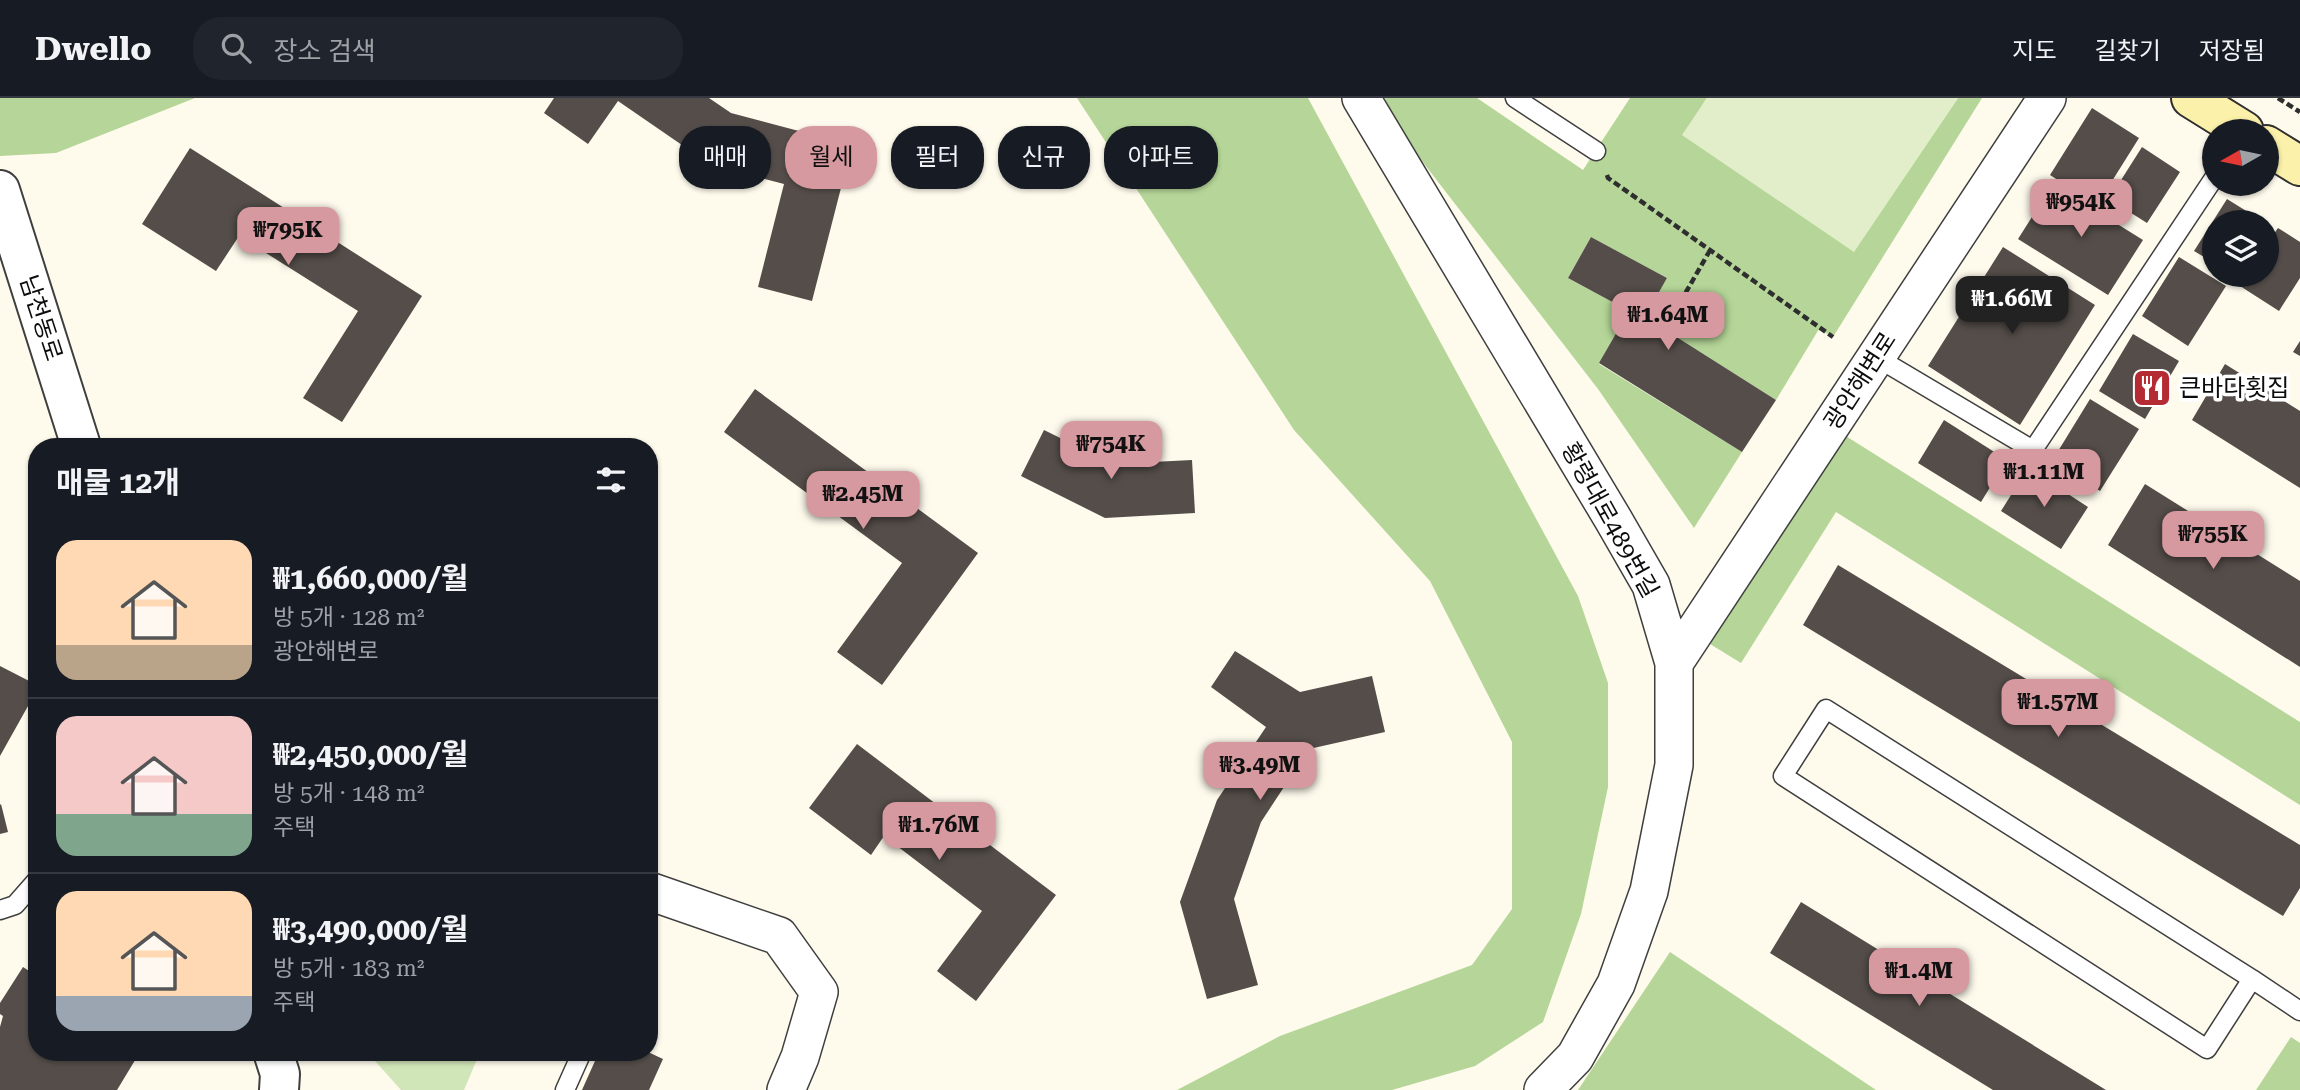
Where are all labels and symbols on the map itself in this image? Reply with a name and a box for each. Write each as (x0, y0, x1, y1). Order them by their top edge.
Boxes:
north arrow (2202, 119, 2278, 196)
pin: ₩954K (2032, 180, 2130, 239)
pin: ₩795K (239, 208, 337, 267)
street label: 남천동로 (14, 272, 68, 364)
pin: ₩1.66M (1955, 276, 2069, 336)
pin: ₩1.64M (1611, 292, 1725, 352)
street label: 광안해변로 (1818, 327, 1902, 435)
restaurant icon: 큰바다횟집 (2131, 367, 2173, 409)
place label: 큰바다횟집 (2179, 374, 2289, 402)
pin: ₩754K (1062, 422, 1160, 481)
street label: 황령대로489번길 (1556, 438, 1664, 602)
pin: ₩1.11M (1987, 450, 2101, 509)
pin: ₩2.45M (806, 472, 920, 531)
pin: ₩755K (2164, 512, 2262, 571)
pin: ₩1.57M (2001, 680, 2115, 739)
pin: ₩3.49M (1203, 742, 1317, 802)
pin: ₩1.76M (882, 802, 996, 862)
pin: ₩1.4M (1870, 948, 1968, 1008)

